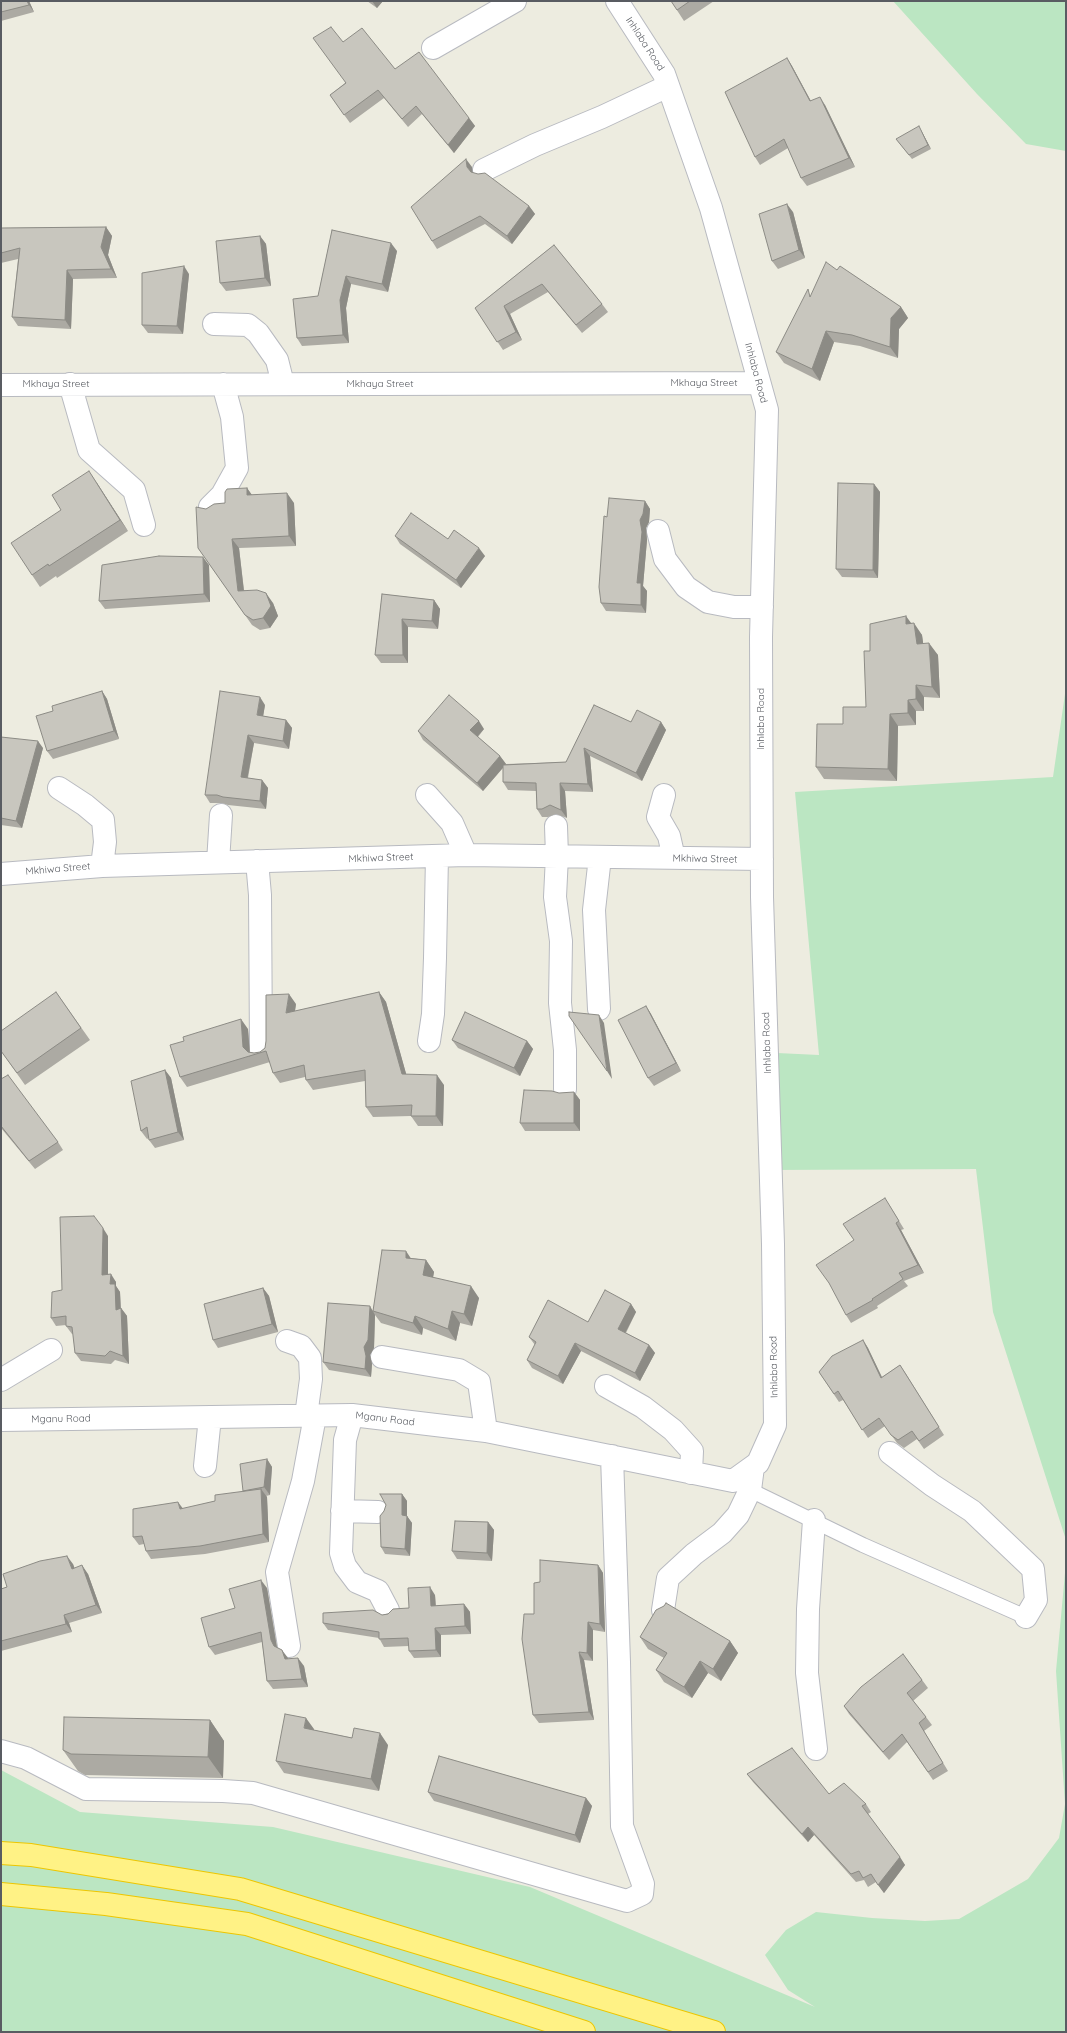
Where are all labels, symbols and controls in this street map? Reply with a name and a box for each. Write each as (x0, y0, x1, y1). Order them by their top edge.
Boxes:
street label: Inhlaba Road (623, 15, 667, 73)
street label: Inhlaba Road (742, 342, 770, 404)
street label: Mkhaya Street (670, 377, 738, 389)
street label: Mkhaya Street (22, 378, 90, 390)
street label: Mkhaya Street (346, 378, 414, 390)
street label: Inhlaba Road (755, 688, 767, 750)
street label: Mkhiwa Street (348, 851, 414, 865)
street label: Mkhiwa Street (672, 852, 738, 866)
street label: Mkhiwa Street (25, 860, 91, 878)
street label: Inhlaba Road (760, 1012, 774, 1074)
street label: Inhlaba Road (767, 1336, 781, 1398)
street label: Mganu Road (355, 1409, 415, 1429)
street label: Mganu Road (31, 1412, 91, 1426)

